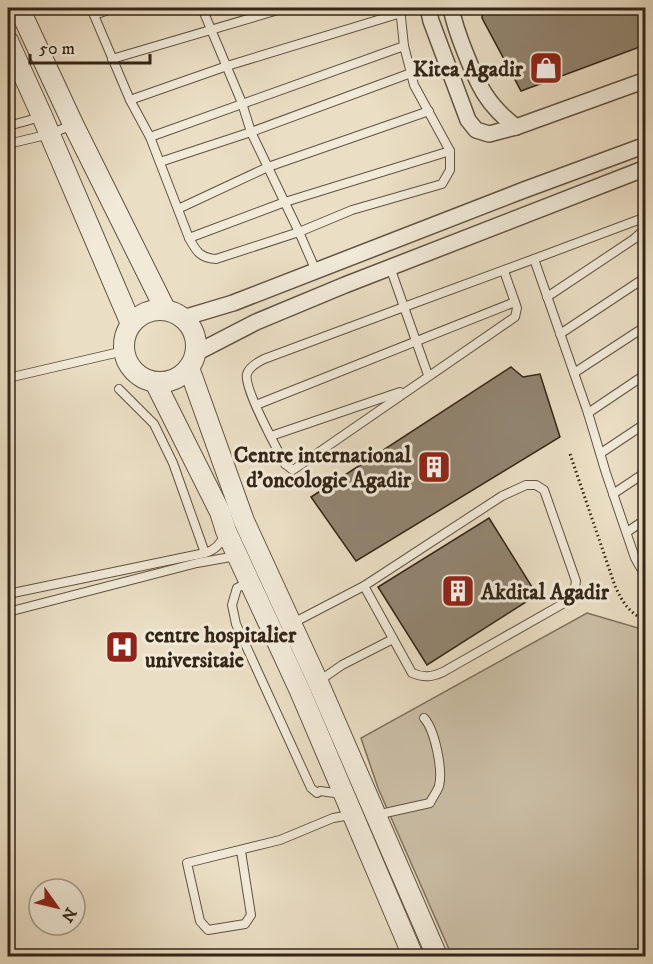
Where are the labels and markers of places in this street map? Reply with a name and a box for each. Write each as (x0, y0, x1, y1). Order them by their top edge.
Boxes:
shop icon: Kitea Agadir (528, 50, 564, 86)
place label: Kitea Agadir (413, 56, 524, 83)
place label: Centre international d'oncologie Agadir (234, 442, 412, 494)
building icon: Centre international d'oncologie Agadir (416, 449, 452, 485)
building icon: Akdital Agadir (440, 573, 476, 609)
place label: Akdital Agadir (480, 579, 610, 606)
place label: centre hospitalier universitaie (145, 622, 297, 674)
hospital icon: centre hospitalier universitaie (104, 629, 140, 665)

